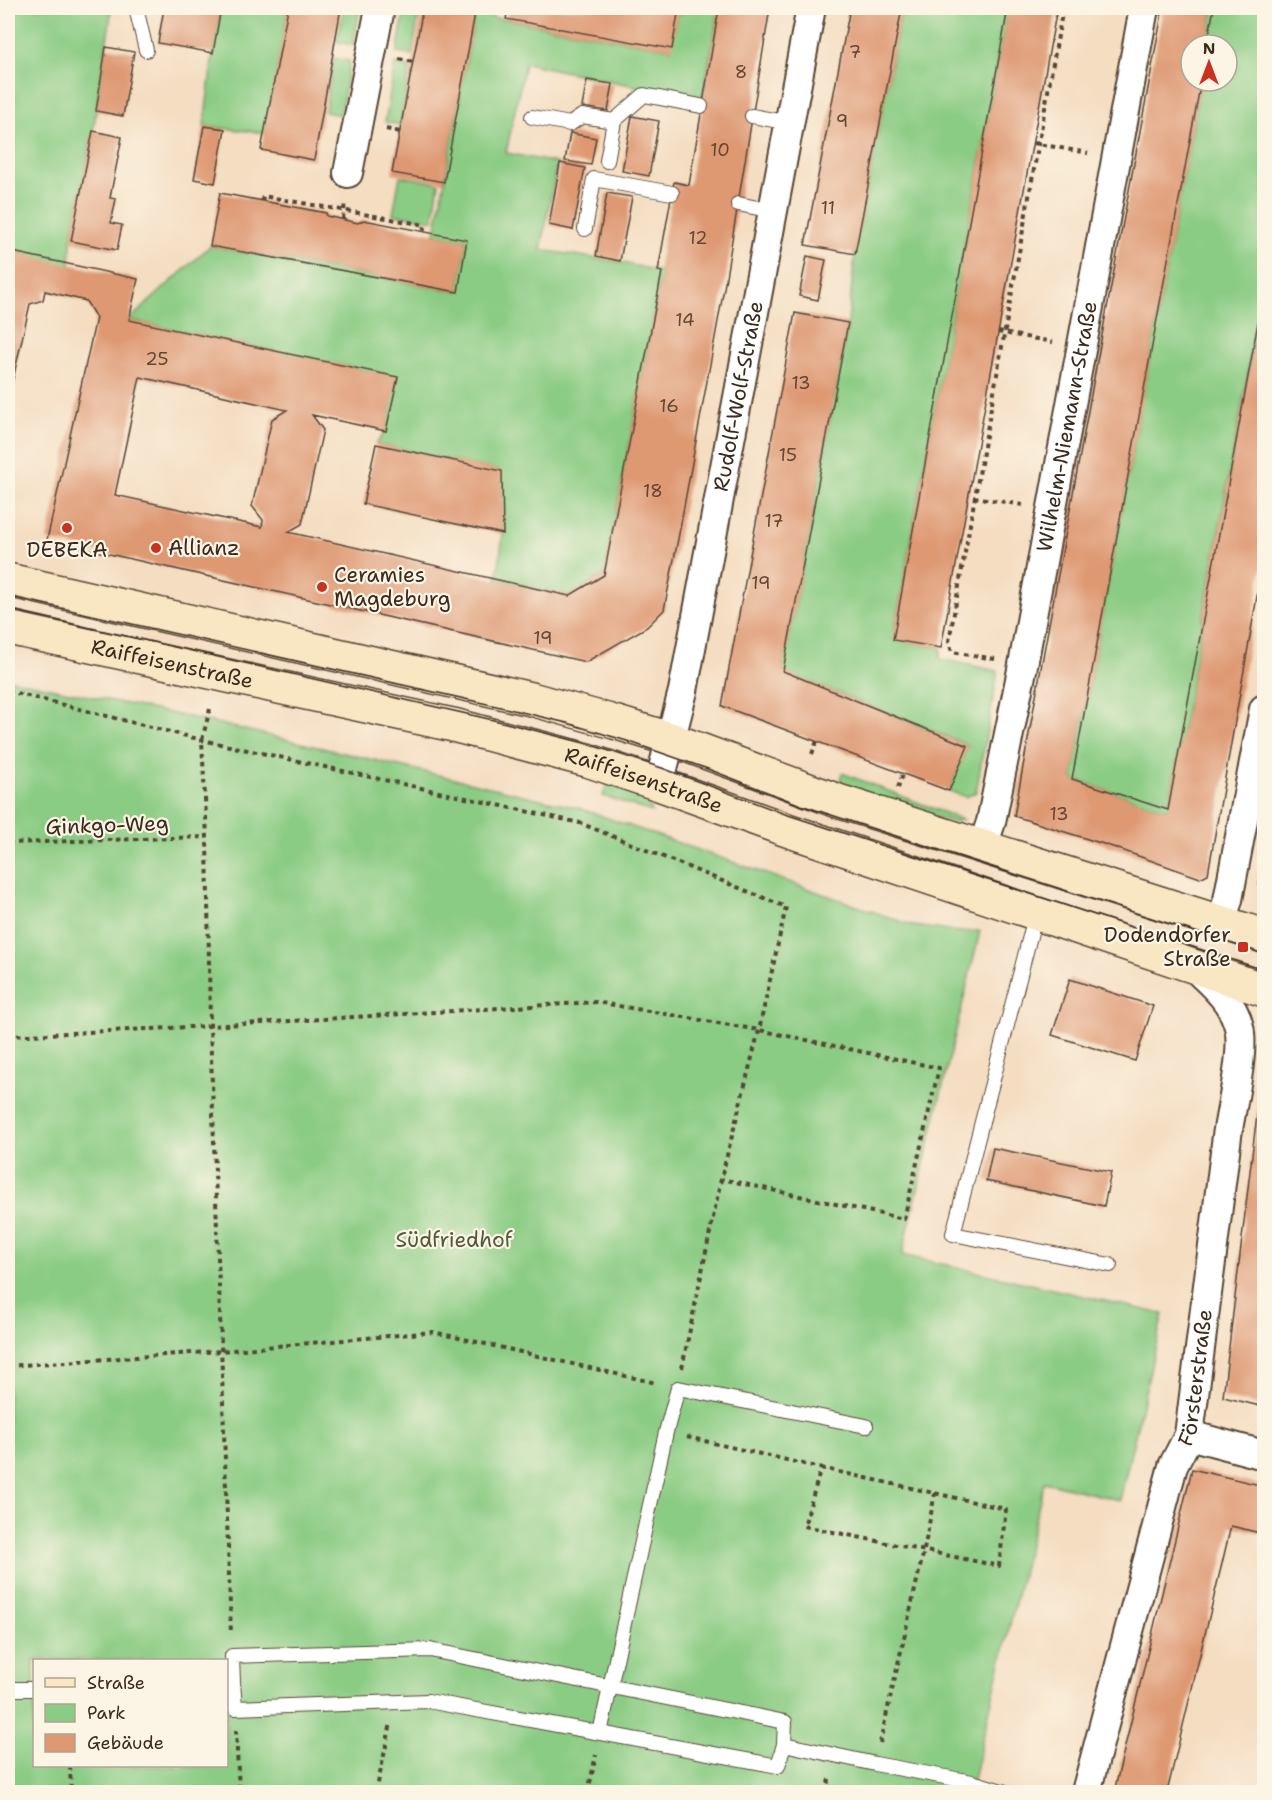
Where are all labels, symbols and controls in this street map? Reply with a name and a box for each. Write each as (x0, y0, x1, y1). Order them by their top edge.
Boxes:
north arrow (1179, 33, 1239, 93)
text: N (1203, 38, 1215, 59)
house number: 7 (849, 40, 861, 64)
house number: 8 (735, 60, 747, 84)
house number: 9 (836, 109, 848, 133)
house number: 10 (710, 138, 730, 162)
house number: 11 (821, 196, 835, 220)
house number: 12 (688, 226, 708, 250)
street label: Rudolf-Wolf-Straße (707, 299, 770, 494)
street label: Wilhelm-Niemann-Straße (1030, 299, 1104, 554)
house number: 14 (675, 308, 695, 332)
house number: 25 (145, 347, 169, 371)
house number: 13 (791, 371, 811, 395)
house number: 16 (659, 394, 679, 418)
house number: 15 (779, 443, 797, 467)
house number: 18 (643, 479, 663, 503)
house number: 17 (764, 509, 784, 533)
marker: DEBEKA (60, 521, 74, 535)
place label: Allianz (168, 534, 240, 562)
place label: DEBEKA (27, 536, 107, 564)
marker: Allianz (149, 541, 163, 555)
place label: Ceramies Magdeburg (334, 561, 451, 613)
house number: 19 (751, 571, 771, 595)
marker: Ceramies Magdeburg (315, 580, 329, 594)
house number: 19 (533, 626, 553, 650)
street label: Raiffeisenstraße (88, 633, 256, 695)
street label: Raiffeisenstraße (562, 741, 727, 820)
house number: 13 (1049, 802, 1069, 826)
street label: Ginkgo-Weg (45, 809, 169, 841)
place label: Dodendorfer Straße (1104, 921, 1231, 973)
marker: Dodendorfer Straße (1236, 940, 1250, 954)
park label: Südfriedhof (396, 1226, 513, 1254)
street label: Försterstraße (1171, 1308, 1219, 1451)
legend (33, 1659, 228, 1767)
text: Straße (87, 1671, 145, 1695)
text: Park (87, 1701, 126, 1725)
text: Gebäude (87, 1731, 164, 1755)

